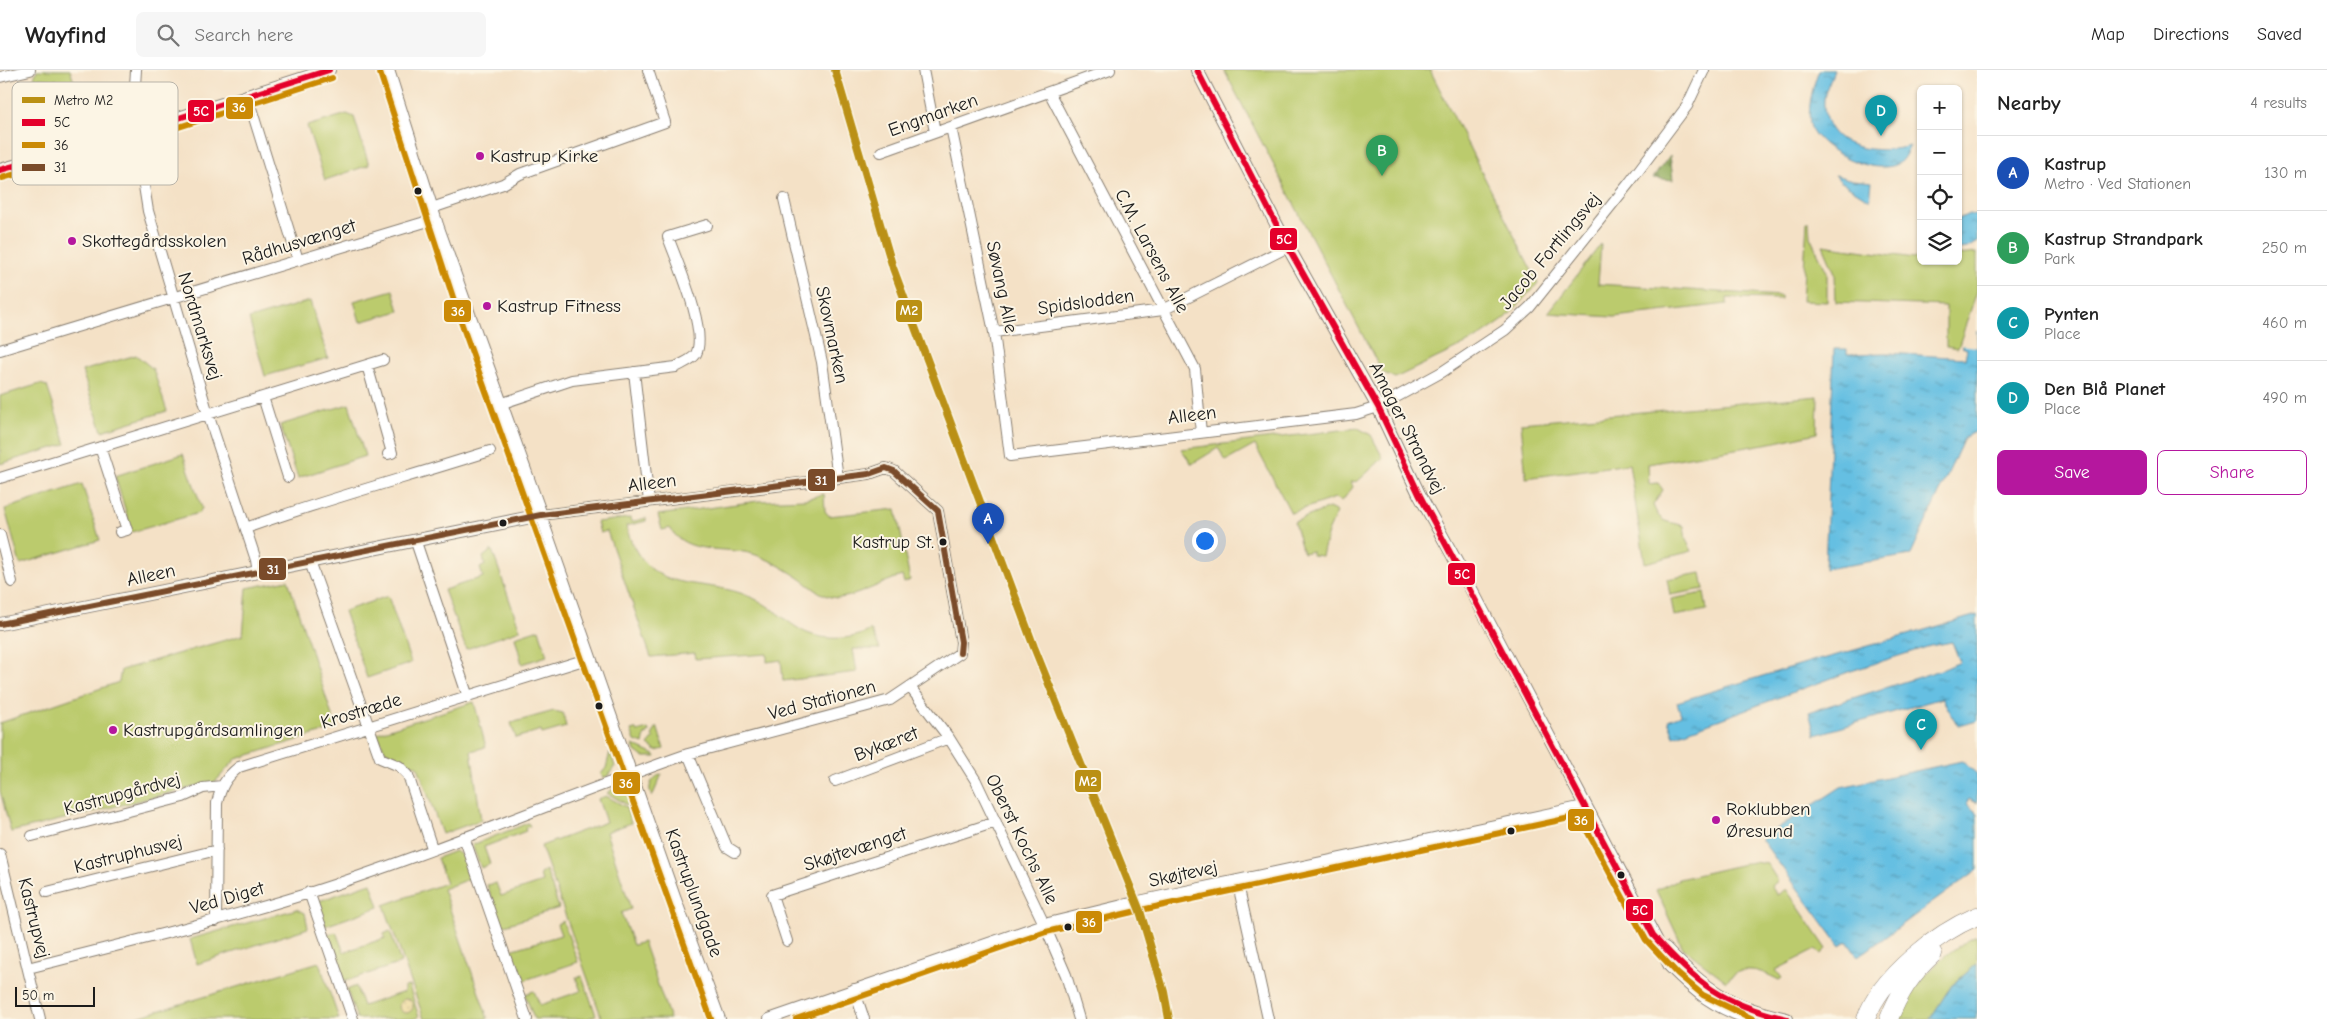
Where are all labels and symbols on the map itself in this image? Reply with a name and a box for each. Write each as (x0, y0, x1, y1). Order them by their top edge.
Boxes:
legend (12, 82, 178, 185)
street label: Engmarken (885, 89, 981, 141)
text: Metro M2 (54, 92, 113, 109)
pin: D (1865, 95, 1897, 136)
line badge: 36 (225, 96, 254, 120)
line badge: 5C (187, 99, 215, 123)
text: 36 (232, 99, 246, 116)
text: 5C (193, 103, 210, 120)
text: 5C (54, 114, 71, 131)
pin: B (1366, 135, 1398, 176)
text: 36 (54, 137, 69, 154)
place label: Kastrup Kirke (490, 145, 598, 167)
marker: Kastrup Kirke (474, 150, 486, 162)
text: 31 (54, 159, 67, 176)
street label: C.M. Larsens Alle (1110, 185, 1194, 317)
unlabelled marker (413, 186, 423, 196)
street label: Jacob Fortlingsvej (1495, 188, 1605, 314)
street label: Rådhusvænget (240, 214, 359, 270)
line badge: 5C (1269, 227, 1298, 251)
place label: Skottegårdsskolen (82, 230, 227, 252)
text: 5C (1276, 231, 1293, 248)
marker: Skottegårdsskolen (66, 235, 78, 247)
street label: Søvang Alle (982, 239, 1022, 335)
street label: Nordmarksvej (173, 270, 227, 382)
street label: Skovmarken (811, 284, 853, 386)
street label: Spidslodden (1036, 284, 1136, 320)
place label: Kastrup Fitness (497, 295, 621, 317)
line badge: 36 (443, 299, 472, 323)
line badge: M2 (895, 299, 923, 323)
marker: Kastrup Fitness (481, 300, 493, 312)
text: M2 (900, 302, 918, 319)
text: 36 (451, 303, 465, 320)
street label: Amager Strandvej (1364, 358, 1450, 498)
street label: Alleen (1166, 401, 1218, 429)
line badge: 31 (807, 468, 836, 492)
street label: Alleen (626, 469, 678, 497)
text: 31 (815, 472, 827, 489)
pin: A (972, 503, 1004, 544)
unlabelled marker (498, 518, 508, 528)
your location (1192, 528, 1218, 554)
place label: Kastrup St. (852, 532, 934, 553)
marker: Kastrup St. (938, 537, 948, 547)
line badge: 31 (258, 557, 287, 581)
street label: Alleen (125, 559, 177, 591)
text: 31 (267, 561, 279, 578)
line badge: 5C (1447, 562, 1476, 586)
text: 5C (1454, 566, 1471, 583)
street label: Ved Stationen (766, 675, 878, 725)
street label: Krostræde (318, 688, 404, 734)
unlabelled marker (594, 701, 604, 711)
pin: C (1905, 709, 1937, 750)
place label: Kastrupgårdsamlingen (123, 719, 303, 741)
street label: Bykæret (851, 722, 922, 766)
marker: Kastrupgårdsamlingen (107, 724, 119, 736)
street label: Kastrupgårdvej (61, 768, 183, 820)
line badge: M2 (1074, 769, 1102, 793)
street label: Oberst Kochs Alle (981, 770, 1063, 908)
line badge: 36 (612, 771, 641, 795)
text: M2 (1079, 773, 1097, 790)
text: 36 (619, 775, 633, 792)
place label: Roklubben Øresund (1726, 798, 1811, 842)
line badge: 36 (1567, 808, 1595, 832)
text: 36 (1574, 812, 1588, 829)
marker: Roklubben Øresund (1710, 814, 1722, 826)
street label: Skøjtevænget (801, 822, 910, 876)
street label: Kastruplundgade (661, 826, 727, 960)
unlabelled marker (1506, 826, 1516, 836)
street label: Kastruphusvej (72, 830, 184, 878)
street label: Skøjtevej (1147, 856, 1219, 892)
unlabelled marker (1616, 870, 1626, 880)
street label: Kastrupvej (13, 875, 55, 961)
street label: Ved Diget (187, 877, 267, 919)
line badge: 5C (1625, 898, 1654, 922)
text: 5C (1632, 902, 1649, 919)
line badge: 36 (1075, 910, 1103, 934)
text: 36 (1082, 914, 1096, 931)
unlabelled marker (1063, 922, 1073, 932)
scale bar (15, 984, 95, 1007)

